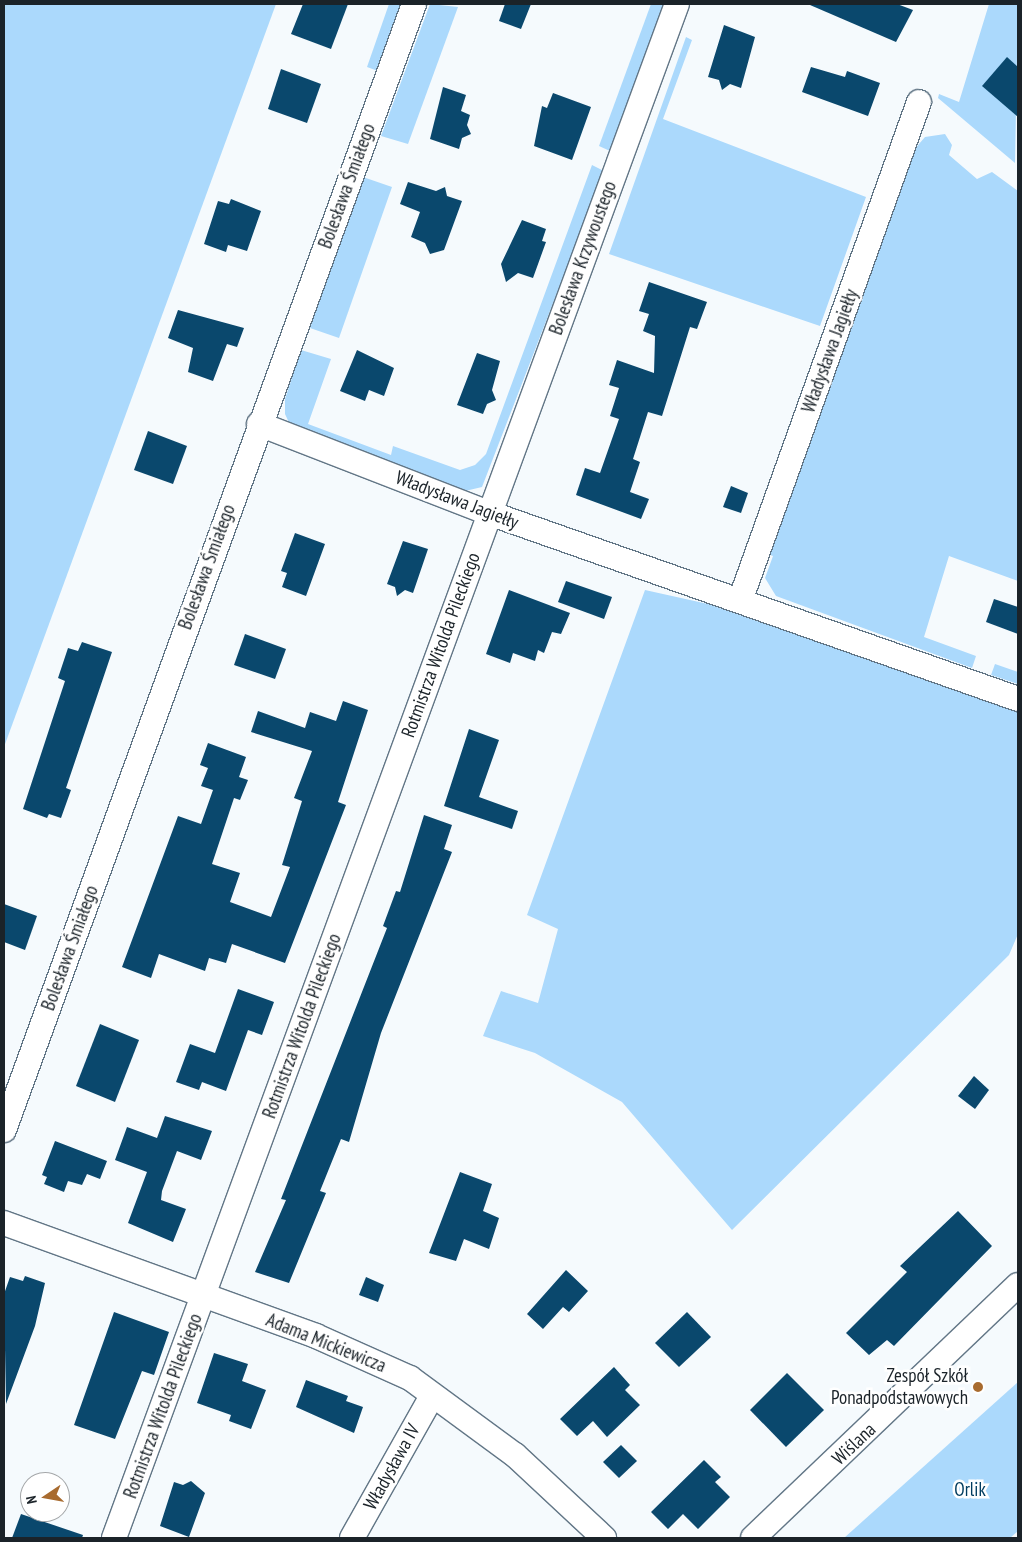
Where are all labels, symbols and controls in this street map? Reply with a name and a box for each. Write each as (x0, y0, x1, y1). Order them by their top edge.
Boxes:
street label: Bolesława Śmiałego (314, 120, 380, 252)
street label: Bolesława Krzywoustego (545, 178, 621, 338)
street label: Władysława Jagiełły (797, 286, 863, 416)
street label: Władysława Jagiełły (392, 466, 522, 534)
street label: Bolesława Śmiałego (174, 501, 240, 633)
street label: Rotmistrza Witolda Pileckiego (397, 549, 485, 741)
street label: Bolesława Śmiałego (37, 882, 103, 1014)
street label: Rotmistrza Witolda Pileckiego (258, 930, 346, 1122)
street label: Adama Mickiewicza (263, 1309, 389, 1377)
street label: Rotmistrza Witolda Pileckiego (119, 1310, 207, 1502)
place label: Zespół Szkół Ponadpodstawowych (831, 1365, 968, 1409)
marker: Zespół Szkół Ponadpodstawowych (972, 1381, 984, 1393)
street label: Wiślana (827, 1418, 881, 1470)
street label: Władysława IV (359, 1420, 425, 1514)
north arrow (20, 1472, 70, 1522)
park label: Orlik (954, 1479, 986, 1501)
text: N (22, 1494, 41, 1505)

